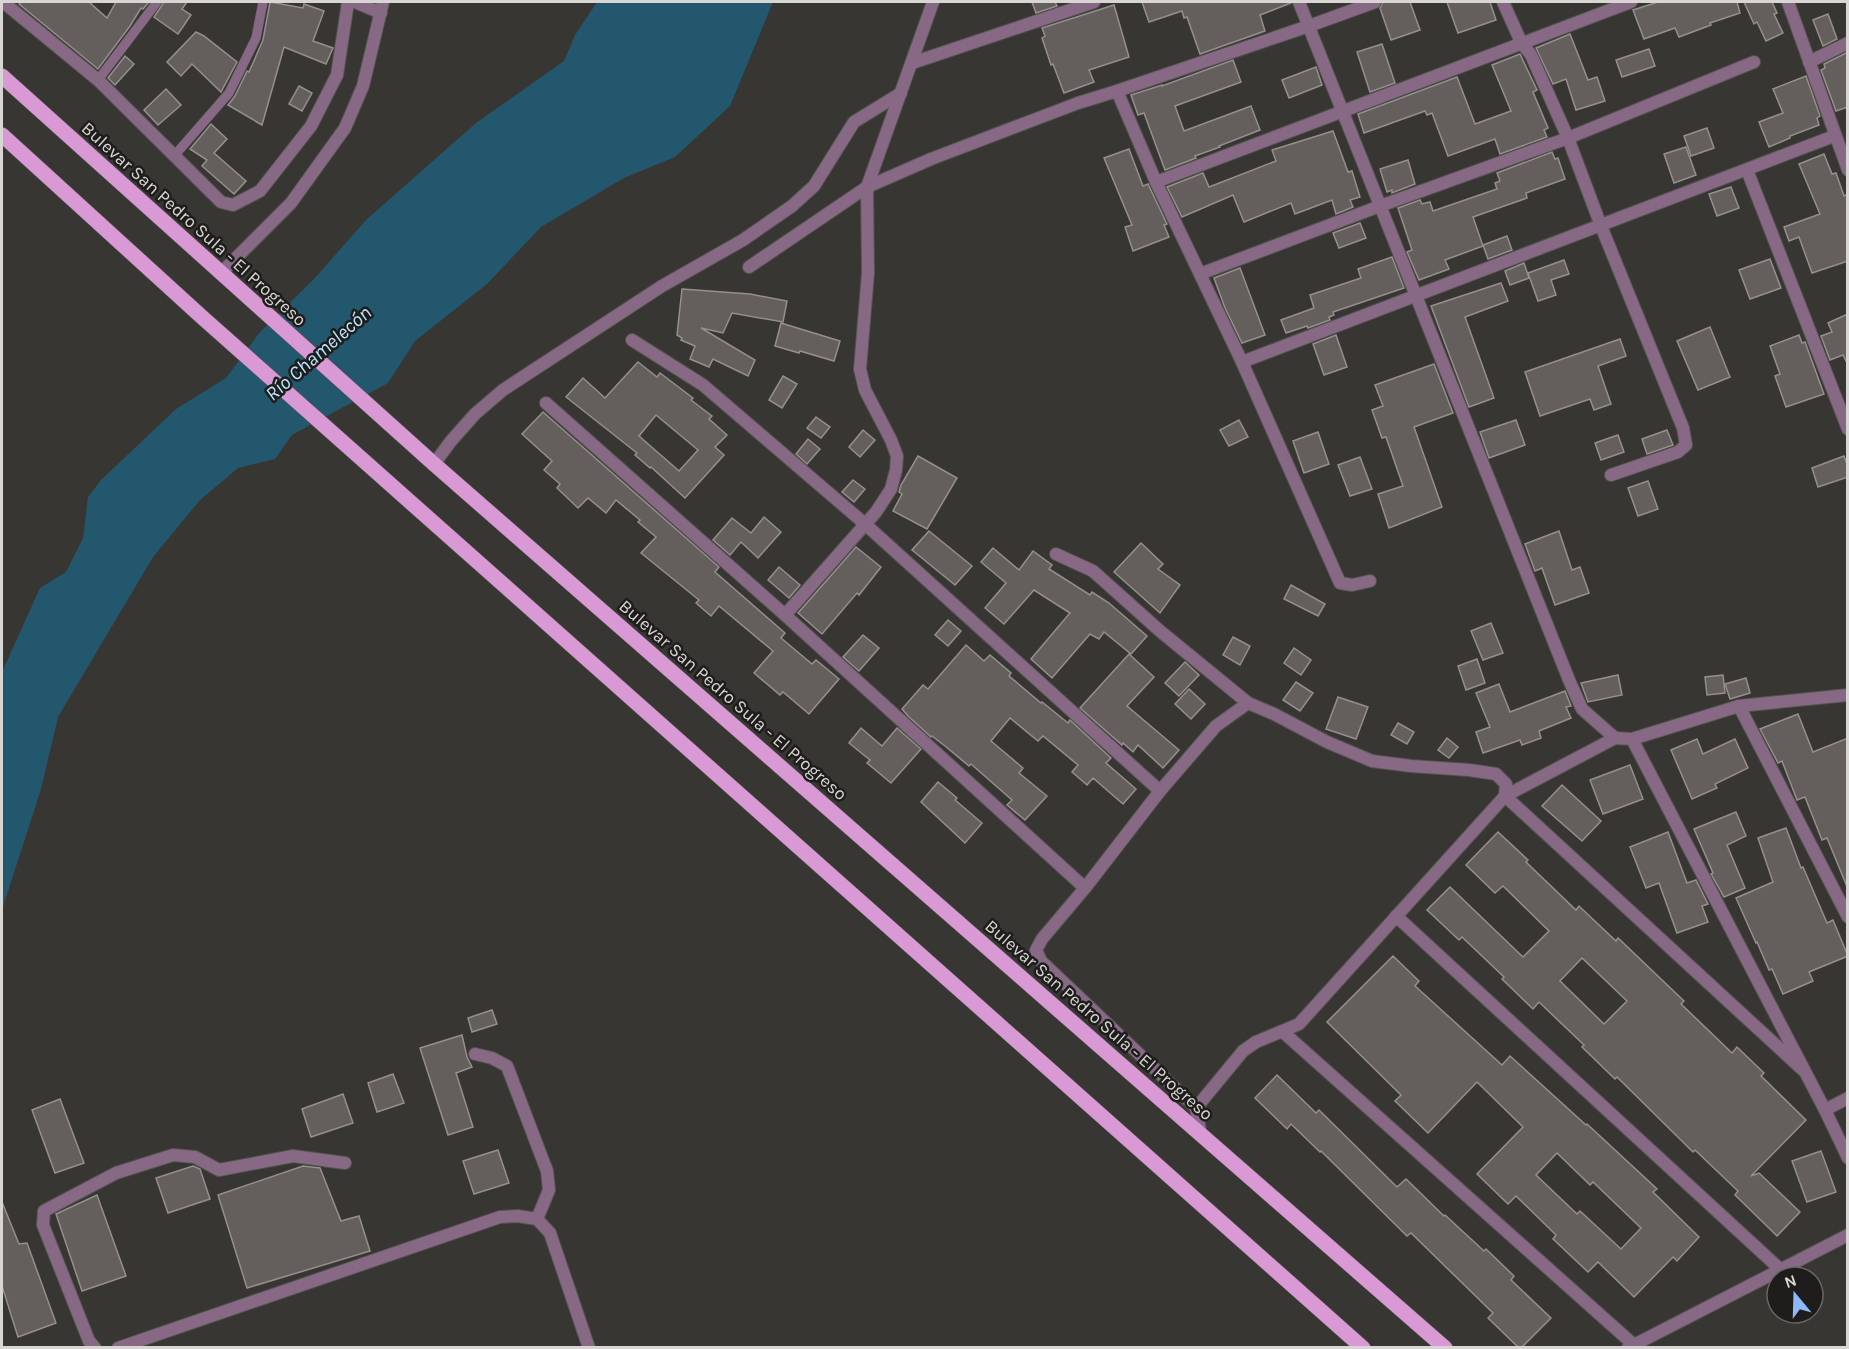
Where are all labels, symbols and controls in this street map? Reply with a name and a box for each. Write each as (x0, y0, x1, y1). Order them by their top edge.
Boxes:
street label: Bulevar San Pedro Sula - El Progreso (77, 117, 311, 331)
water label: Río Chamelecón (261, 301, 376, 406)
street label: Bulevar San Pedro Sula - El Progreso (614, 595, 852, 805)
street label: Bulevar San Pedro Sula - El Progreso (980, 915, 1218, 1125)
north arrow (1765, 1265, 1825, 1325)
text: N (1782, 1270, 1799, 1292)

